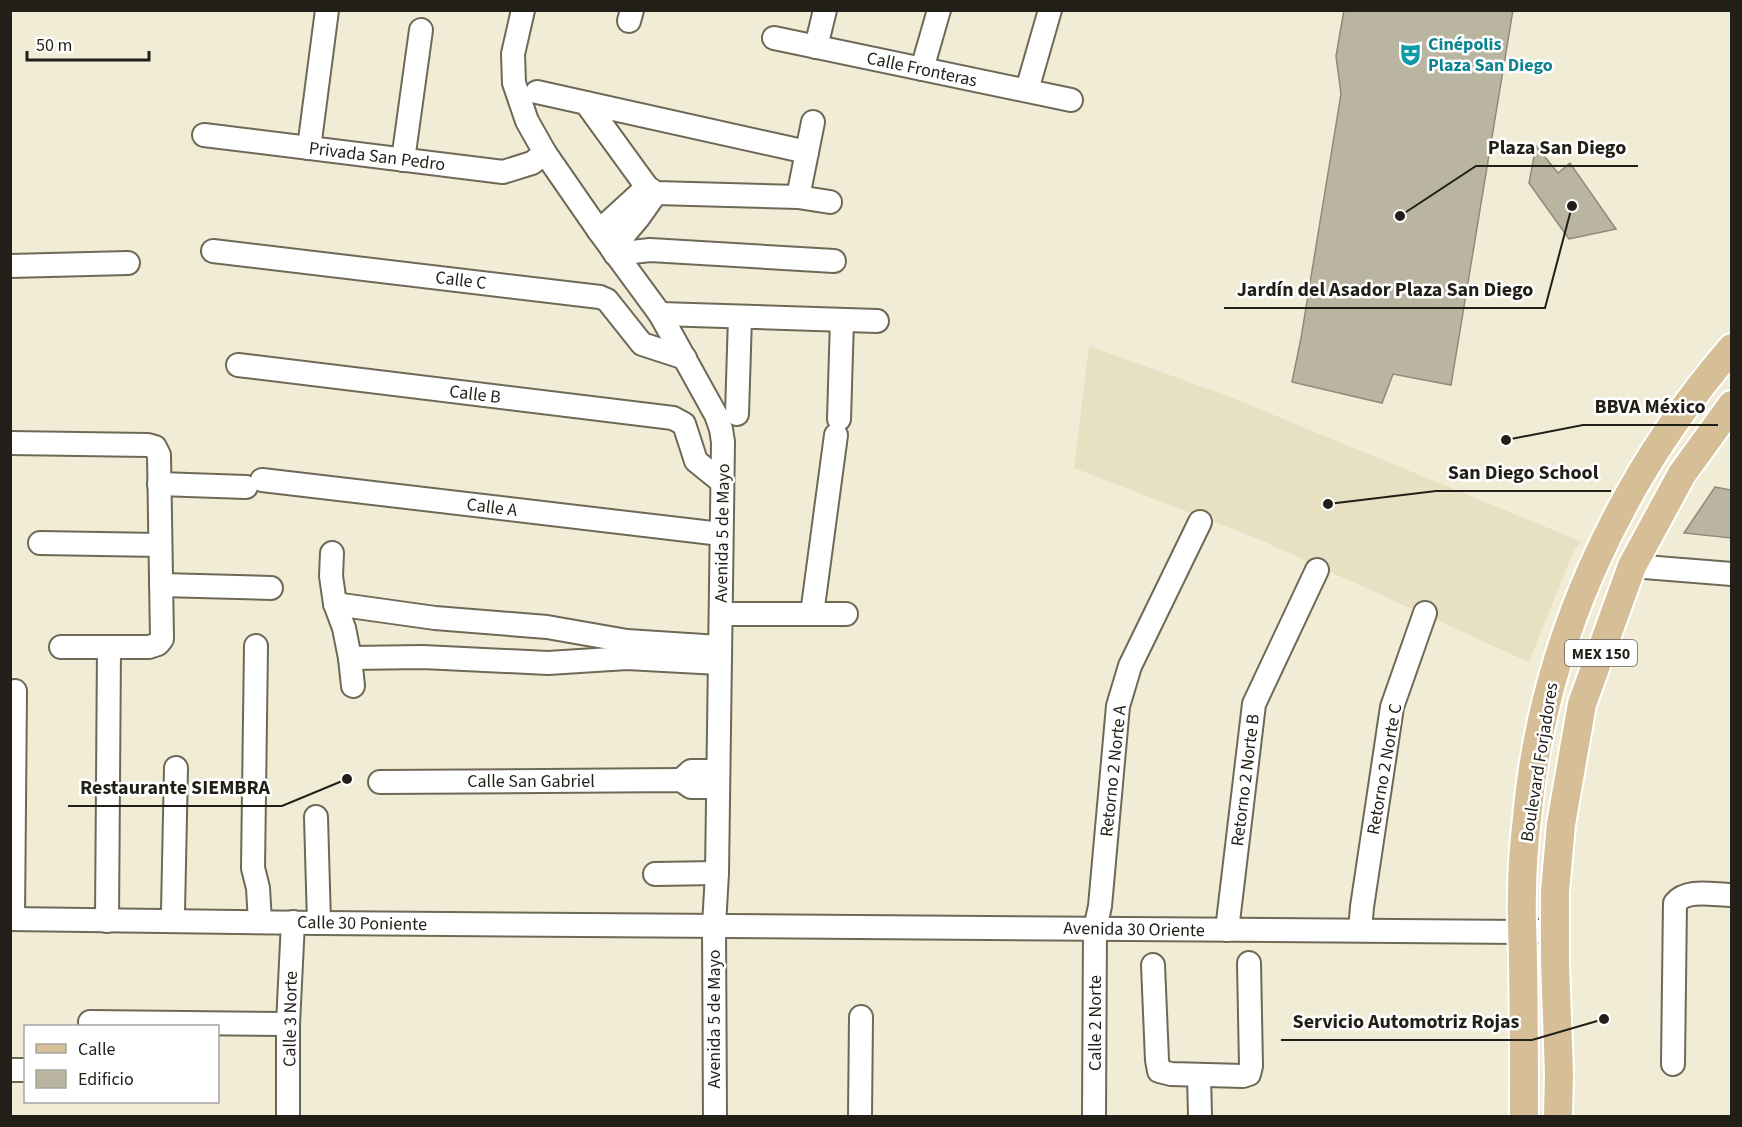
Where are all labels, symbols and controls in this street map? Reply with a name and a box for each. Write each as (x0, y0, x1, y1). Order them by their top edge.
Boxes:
scale bar (27, 24, 148, 62)
place label: Cinépolis Plaza San Diego (1428, 32, 1553, 78)
text: 50 m (36, 33, 72, 58)
theatre icon: Cinépolis Plaza San Diego (1397, 41, 1423, 67)
street label: Calle Fronteras (864, 46, 980, 93)
callout: Plaza San Diego (1476, 128, 1638, 166)
text: Plaza San Diego (1488, 134, 1626, 162)
street label: Privada San Pedro (307, 136, 447, 177)
street label: Calle C (434, 265, 488, 296)
callout: Jardín del Asador Plaza San Diego (1224, 270, 1545, 308)
text: Jardín del Asador Plaza San Diego (1237, 276, 1533, 304)
street label: Calle B (448, 379, 502, 410)
callout: BBVA México (1583, 387, 1718, 425)
text: BBVA México (1594, 393, 1706, 421)
callout: San Diego School (1436, 453, 1611, 491)
text: San Diego School (1448, 459, 1599, 487)
street label: Avenida 5 de Mayo (709, 463, 736, 603)
street label: Calle A (465, 492, 519, 523)
road number: MEX 150 (1565, 640, 1637, 666)
street label: Boulevard Forjadores (1515, 681, 1564, 844)
street label: Retorno 2 Norte C (1361, 702, 1408, 837)
street label: Retorno 2 Norte A (1094, 704, 1133, 838)
street label: Retorno 2 Norte B (1225, 713, 1266, 848)
callout: Restaurante SIEMBRA (68, 768, 282, 806)
street label: Calle San Gabriel (467, 769, 595, 794)
text: Restaurante SIEMBRA (80, 774, 271, 802)
street label: Calle 30 Poniente (297, 910, 427, 937)
street label: Avenida 30 Oriente (1063, 916, 1205, 943)
street label: Avenida 5 de Mayo (702, 949, 727, 1089)
street label: Calle 3 Norte (277, 971, 304, 1067)
street label: Calle 2 Norte (1083, 975, 1108, 1071)
callout: Servicio Automotriz Rojas (1281, 1002, 1532, 1040)
text: Servicio Automotriz Rojas (1293, 1008, 1520, 1036)
legend (24, 1025, 219, 1103)
text: Calle (78, 1037, 116, 1062)
text: Edificio (78, 1067, 134, 1092)

